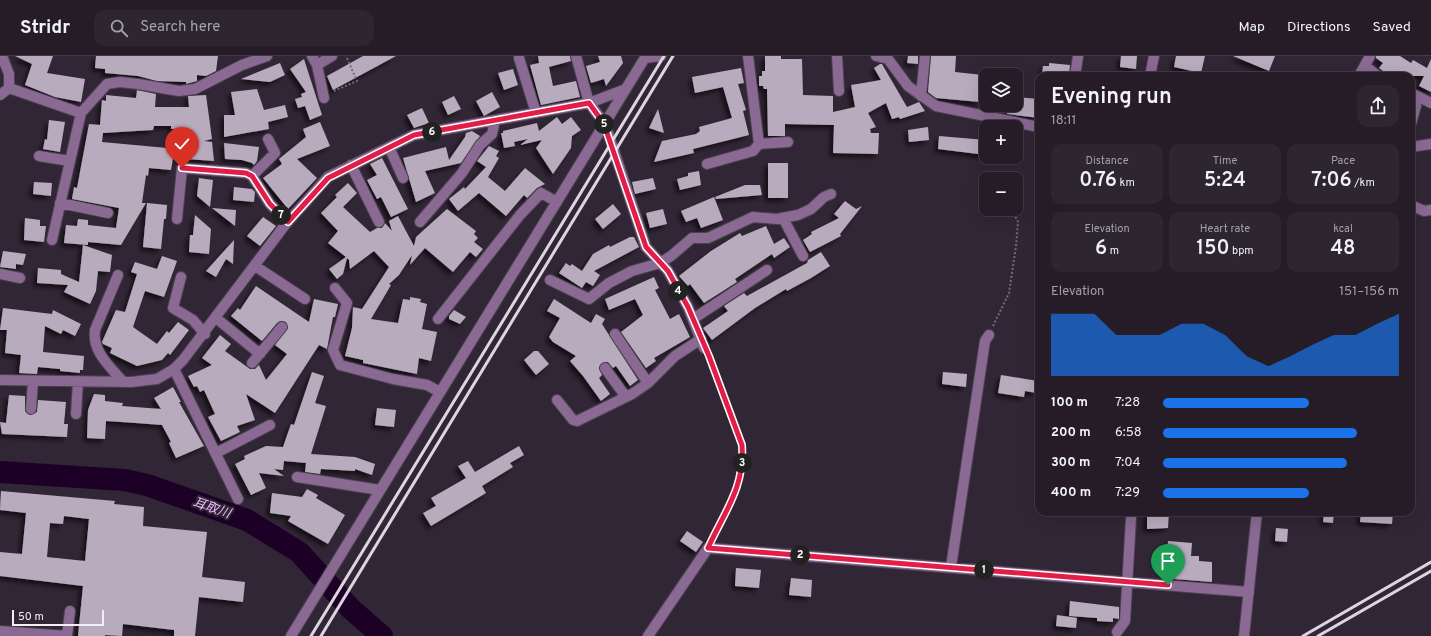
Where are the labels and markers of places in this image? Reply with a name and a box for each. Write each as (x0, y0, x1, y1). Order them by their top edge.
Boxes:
pin: 5 (594, 114, 614, 134)
pin: 6 (422, 122, 442, 142)
pin (165, 127, 199, 168)
pin: 7 (271, 205, 291, 225)
pin: 4 (668, 281, 688, 301)
pin: 3 (732, 453, 752, 473)
pin (1151, 544, 1185, 585)
pin: 2 (790, 545, 810, 565)
pin: 1 (974, 560, 994, 580)

